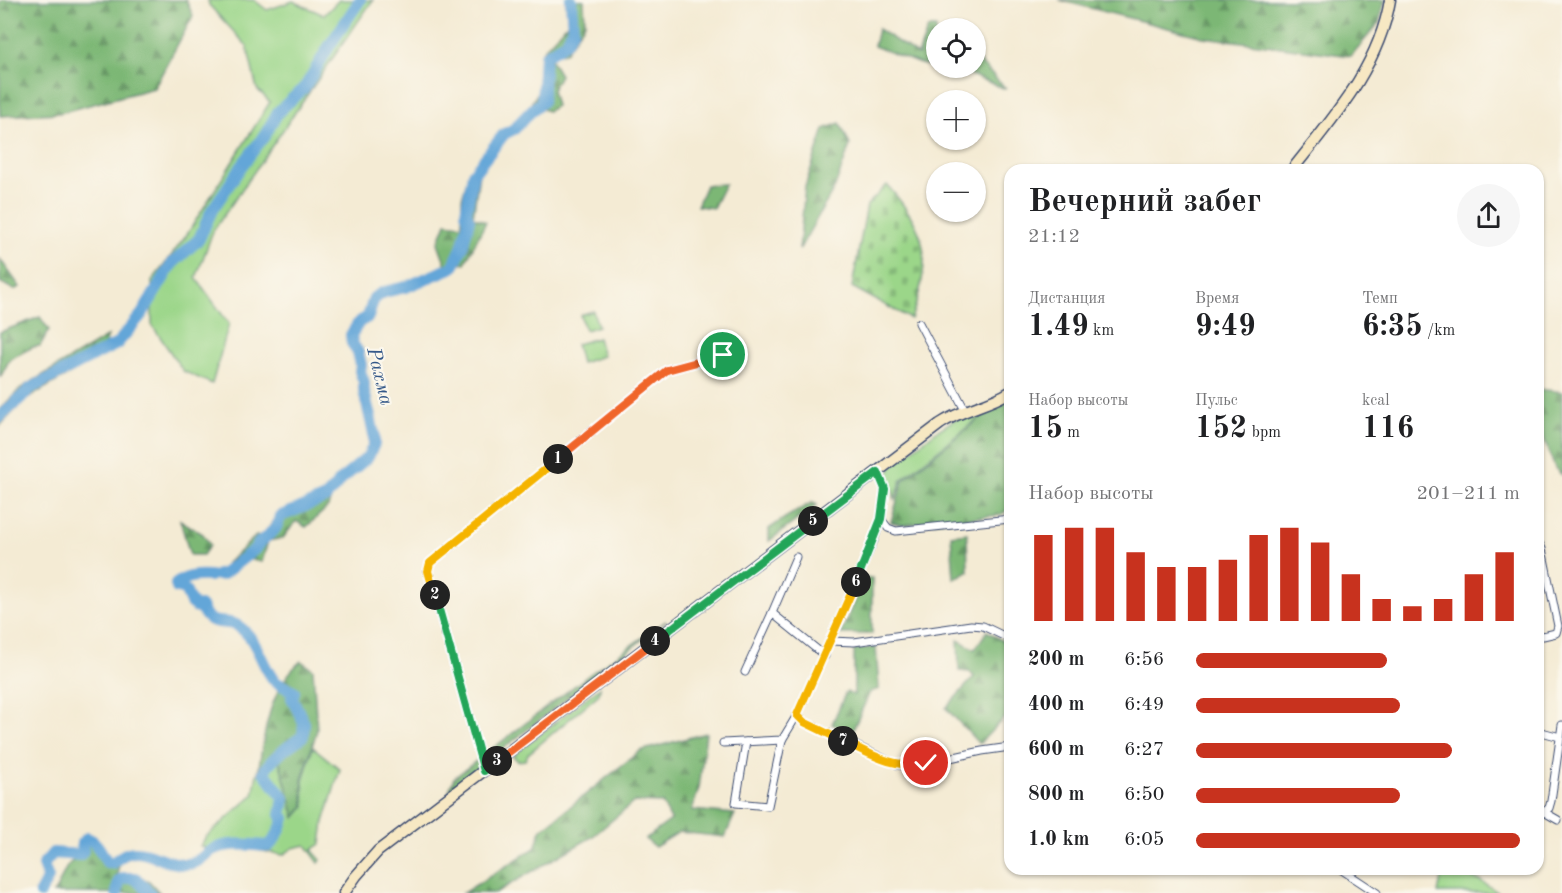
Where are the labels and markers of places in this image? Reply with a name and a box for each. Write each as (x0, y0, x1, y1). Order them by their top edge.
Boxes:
pin (697, 329, 748, 380)
pin: 1 (543, 444, 573, 474)
pin: 5 (798, 506, 828, 536)
pin: 6 (841, 567, 871, 597)
pin: 2 (420, 580, 450, 610)
pin: 4 (640, 626, 670, 656)
pin: 7 (828, 726, 858, 756)
pin (900, 737, 951, 788)
pin: 3 (482, 746, 512, 776)

